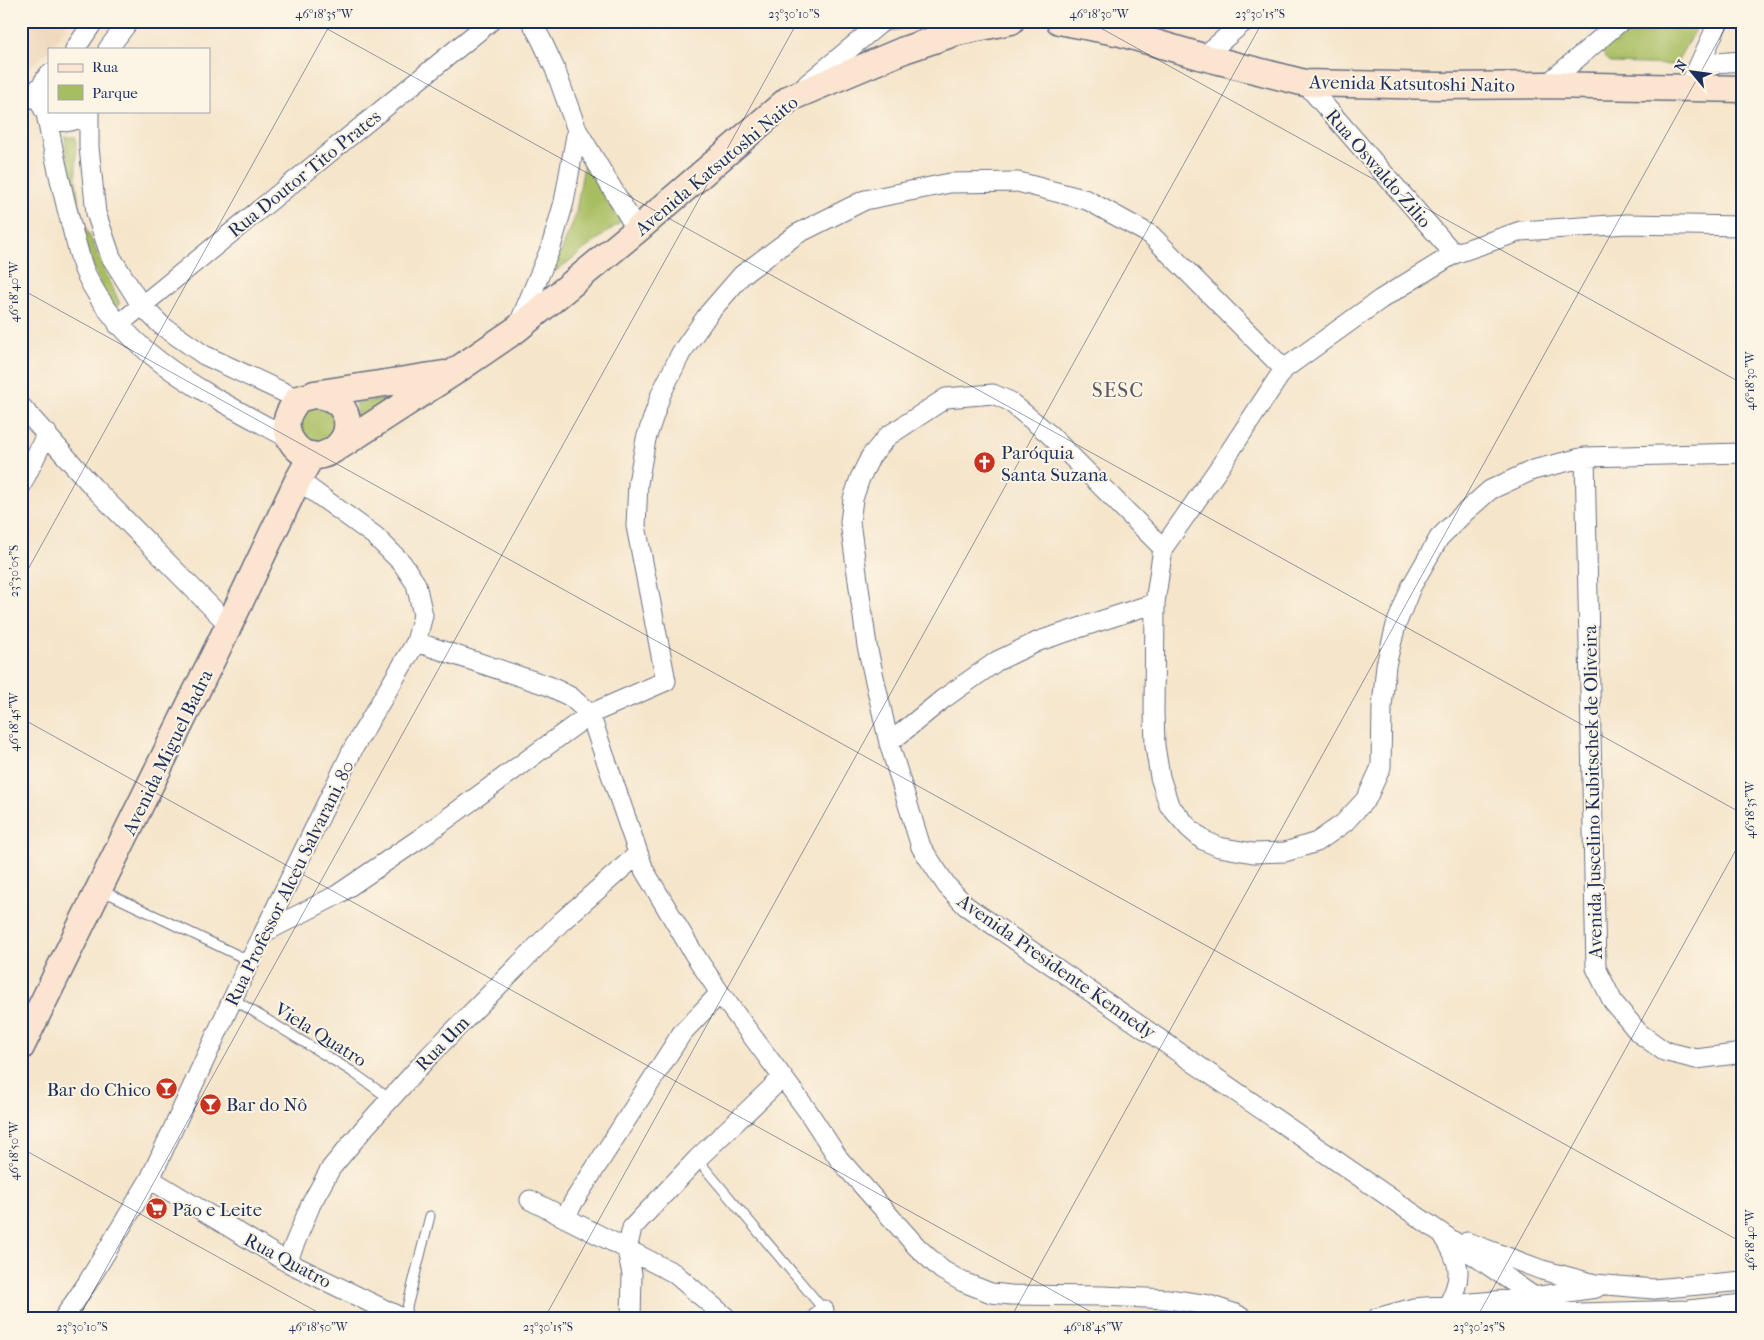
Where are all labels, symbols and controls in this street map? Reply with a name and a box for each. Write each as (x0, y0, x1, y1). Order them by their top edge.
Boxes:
text: 46°18'35"W (295, 7, 354, 21)
text: 23°30'10"S (768, 7, 820, 21)
text: 46°18'30"W (1070, 7, 1130, 21)
text: 23°30'15"S (1235, 7, 1285, 21)
legend (48, 48, 210, 112)
north arrow (1666, 48, 1716, 98)
text: N (1671, 57, 1691, 75)
text: Rua (92, 58, 119, 76)
street label: Avenida Katsutoshi Naito (1308, 71, 1515, 97)
text: Parque (92, 84, 138, 102)
street label: Avenida Katsutoshi Naito (630, 91, 803, 241)
street label: Rua Doutor Tito Prates (224, 105, 385, 242)
street label: Rua Oswaldo Zilio (1321, 105, 1436, 233)
text: 46°18'40"W (7, 260, 21, 322)
text: 46°18'30"W (1743, 350, 1757, 410)
district label: SESC (1092, 378, 1144, 402)
place label: Paróquia Santa Suzana (1001, 442, 1108, 486)
church icon: Paróquia Santa Suzana (973, 451, 997, 475)
text: 23°30'05"S (7, 545, 21, 597)
street label: Avenida Juscelino Kubitschek de Oliveira (1579, 625, 1607, 960)
street label: Avenida Miguel Badra (118, 666, 218, 840)
text: 46°18'45"W (7, 691, 21, 752)
street label: Rua Professor Alceu Salvarani, 80 (221, 757, 359, 1010)
text: 46°18'35"W (1743, 780, 1757, 839)
street label: Avenida Presidente Kennedy (952, 889, 1160, 1044)
street label: Viela Quatro (270, 997, 371, 1072)
street label: Rua Um (411, 1012, 474, 1076)
bar icon: Bar do Chico (155, 1077, 179, 1101)
place label: Bar do Chico (47, 1079, 151, 1101)
bar icon: Bar do Nô (198, 1092, 222, 1116)
place label: Bar do Nô (226, 1094, 307, 1116)
text: 46°18'50"W (7, 1120, 21, 1181)
supermarket icon: Pão e Leite (144, 1197, 168, 1221)
place label: Pão e Leite (172, 1199, 262, 1221)
text: 46°18'40"W (1743, 1208, 1757, 1270)
street label: Rua Quatro (240, 1229, 335, 1293)
text: 23°30'10"S (56, 1320, 108, 1334)
text: 46°18'50"W (288, 1320, 349, 1334)
text: 23°30'15"S (523, 1320, 573, 1334)
text: 46°18'45"W (1063, 1320, 1124, 1334)
text: 23°30'25"S (1453, 1320, 1505, 1334)

